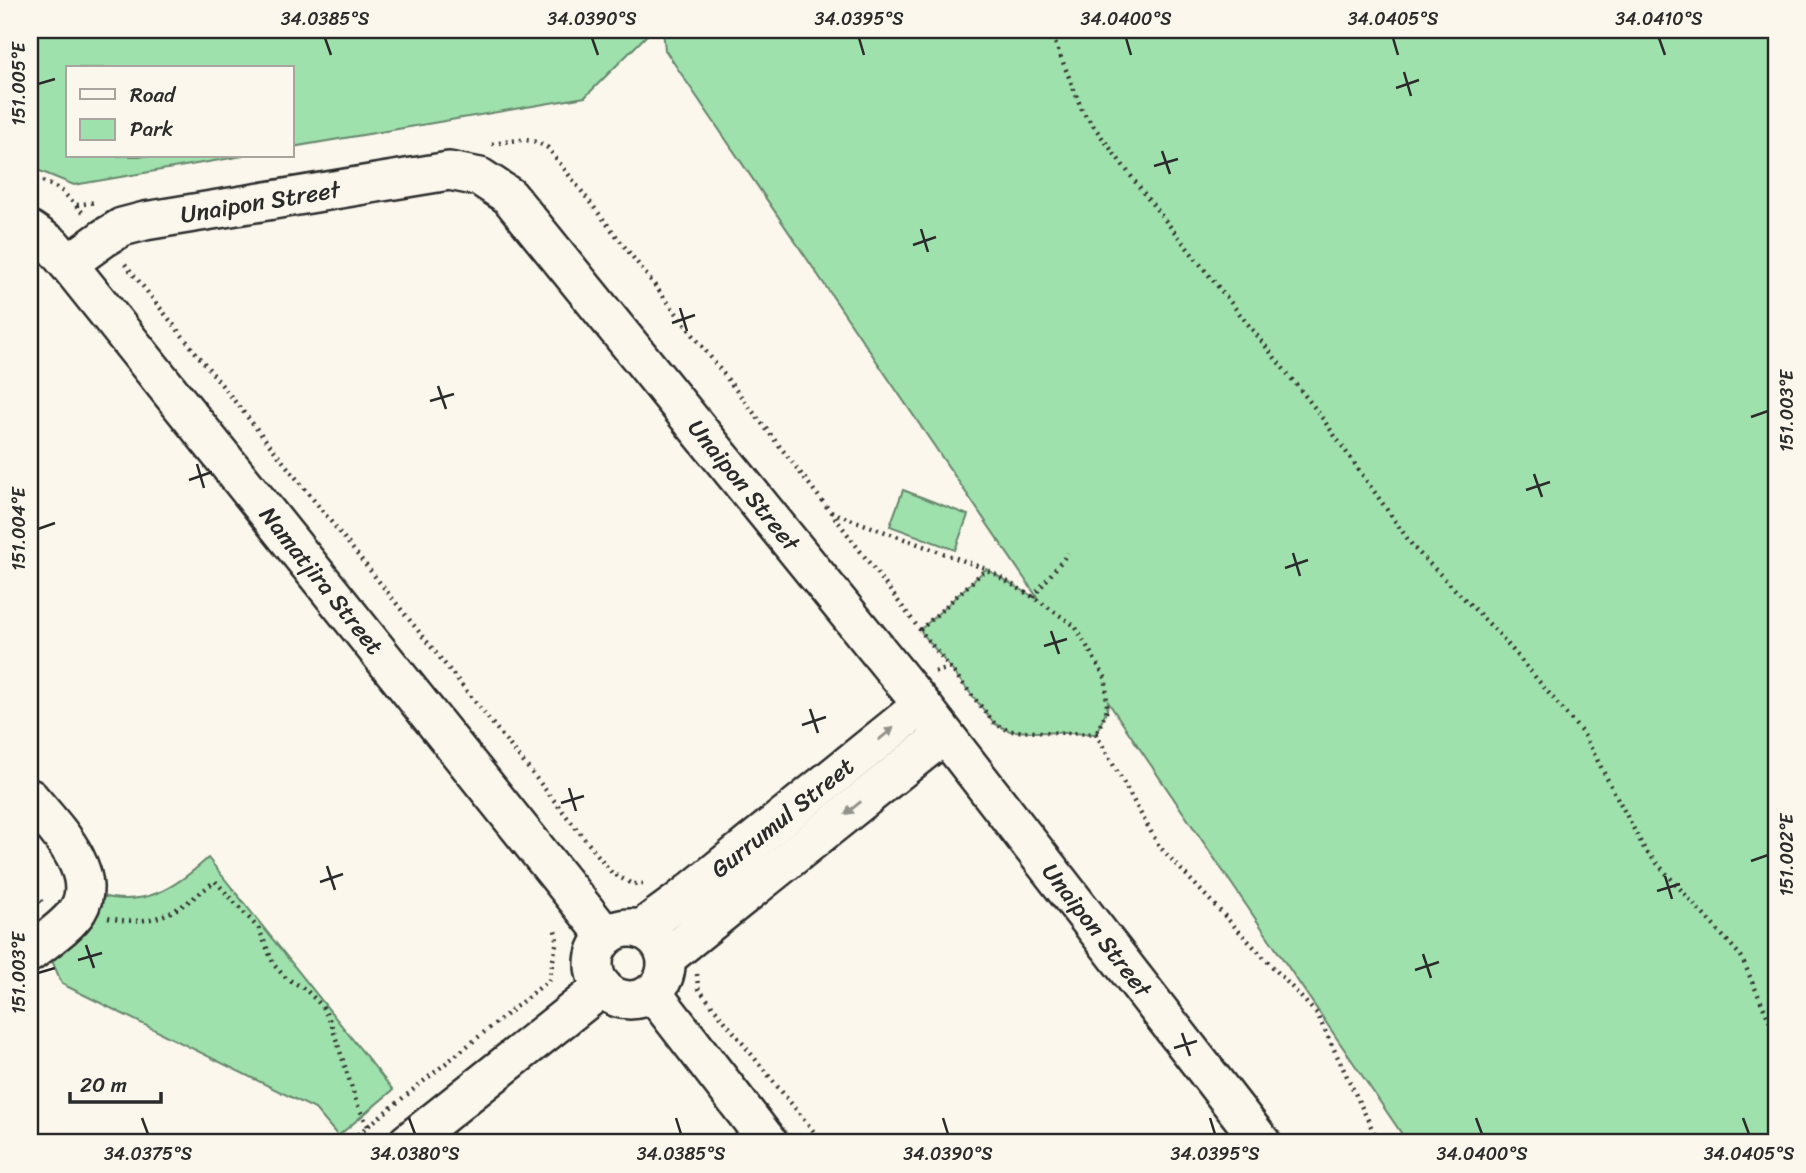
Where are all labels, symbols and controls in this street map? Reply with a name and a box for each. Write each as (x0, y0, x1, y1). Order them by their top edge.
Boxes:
text: 34.0385°S (281, 3, 369, 35)
text: 34.0390°S (547, 3, 637, 35)
text: 34.0395°S (815, 3, 903, 35)
text: 34.0400°S (1081, 3, 1171, 35)
text: 34.0405°S (1348, 3, 1438, 35)
text: 34.0410°S (1615, 3, 1703, 35)
text: 151.005°E (3, 41, 35, 126)
legend (66, 66, 294, 158)
text: Road (130, 76, 177, 114)
text: Park (130, 110, 173, 148)
street label: Unaipon Street (177, 168, 344, 236)
text: 151.003°E (1771, 369, 1803, 452)
street label: Unaipon Street (677, 409, 812, 562)
text: 151.004°E (3, 486, 35, 571)
street label: Namatjira Street (248, 497, 395, 664)
one-way arrow (878, 727, 895, 742)
street label: Gurrumul Street (701, 746, 864, 889)
one-way arrow (844, 800, 862, 815)
text: 151.002°E (1771, 813, 1803, 896)
street label: Unaipon Street (1031, 854, 1164, 1008)
text: 151.003°E (3, 931, 35, 1014)
scale bar (70, 1061, 161, 1105)
text: 20 m (80, 1066, 127, 1104)
text: 34.0375°S (104, 1138, 192, 1170)
text: 34.0380°S (370, 1138, 460, 1170)
text: 34.0385°S (637, 1138, 725, 1170)
text: 34.0390°S (903, 1138, 993, 1170)
text: 34.0395°S (1171, 1138, 1259, 1170)
text: 34.0400°S (1437, 1138, 1527, 1170)
text: 34.0405°S (1704, 1138, 1794, 1170)

